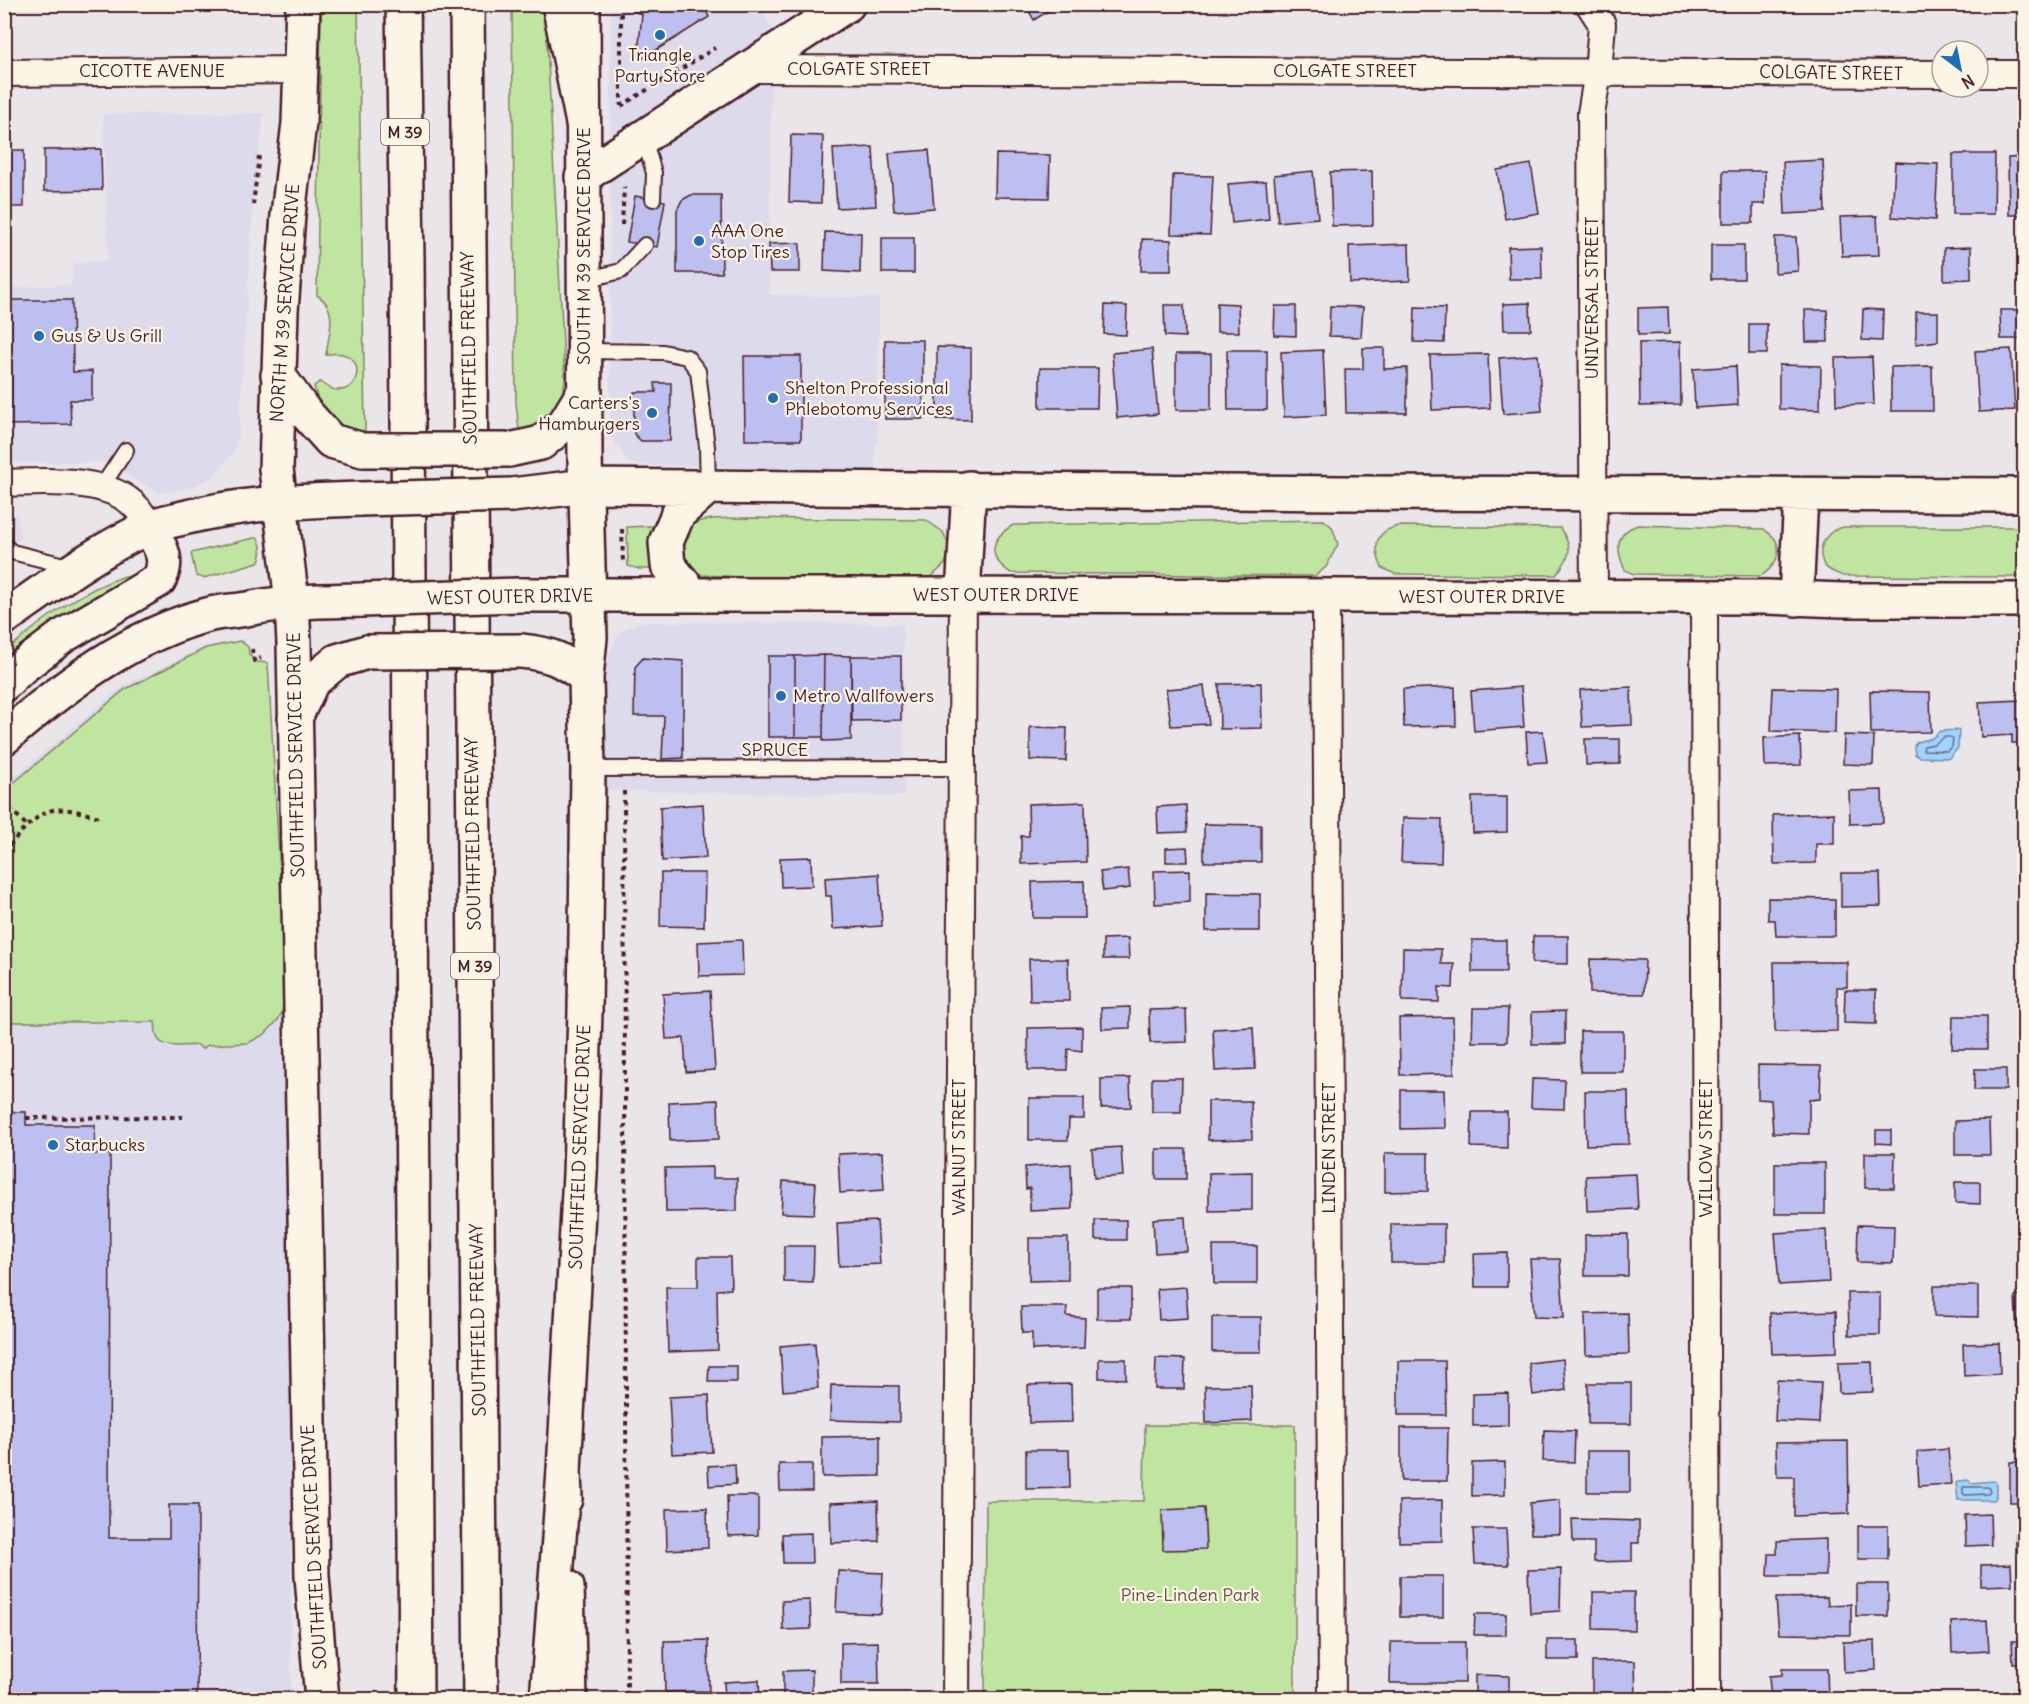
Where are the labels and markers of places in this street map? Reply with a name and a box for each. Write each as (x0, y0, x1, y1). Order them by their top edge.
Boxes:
marker: Triangle Party Store (653, 28, 667, 42)
place label: Triangle Party Store (615, 43, 705, 87)
place label: AAA One Stop Tires (711, 219, 790, 263)
marker: AAA One Stop Tires (692, 234, 706, 248)
place label: Gus & Us Grill (51, 324, 162, 347)
marker: Gus & Us Grill (32, 329, 46, 343)
place label: Shelton Professional Phlebotomy Services (785, 376, 953, 420)
place label: Carters's Hamburgers (538, 391, 640, 435)
marker: Shelton Professional Phlebotomy Services (766, 391, 780, 405)
marker: Carters's Hamburgers (645, 406, 659, 420)
place label: Metro Wallfowers (793, 684, 934, 707)
marker: Metro Wallfowers (774, 689, 788, 703)
place label: Starbucks (65, 1133, 145, 1156)
marker: Starbucks (46, 1138, 60, 1152)

